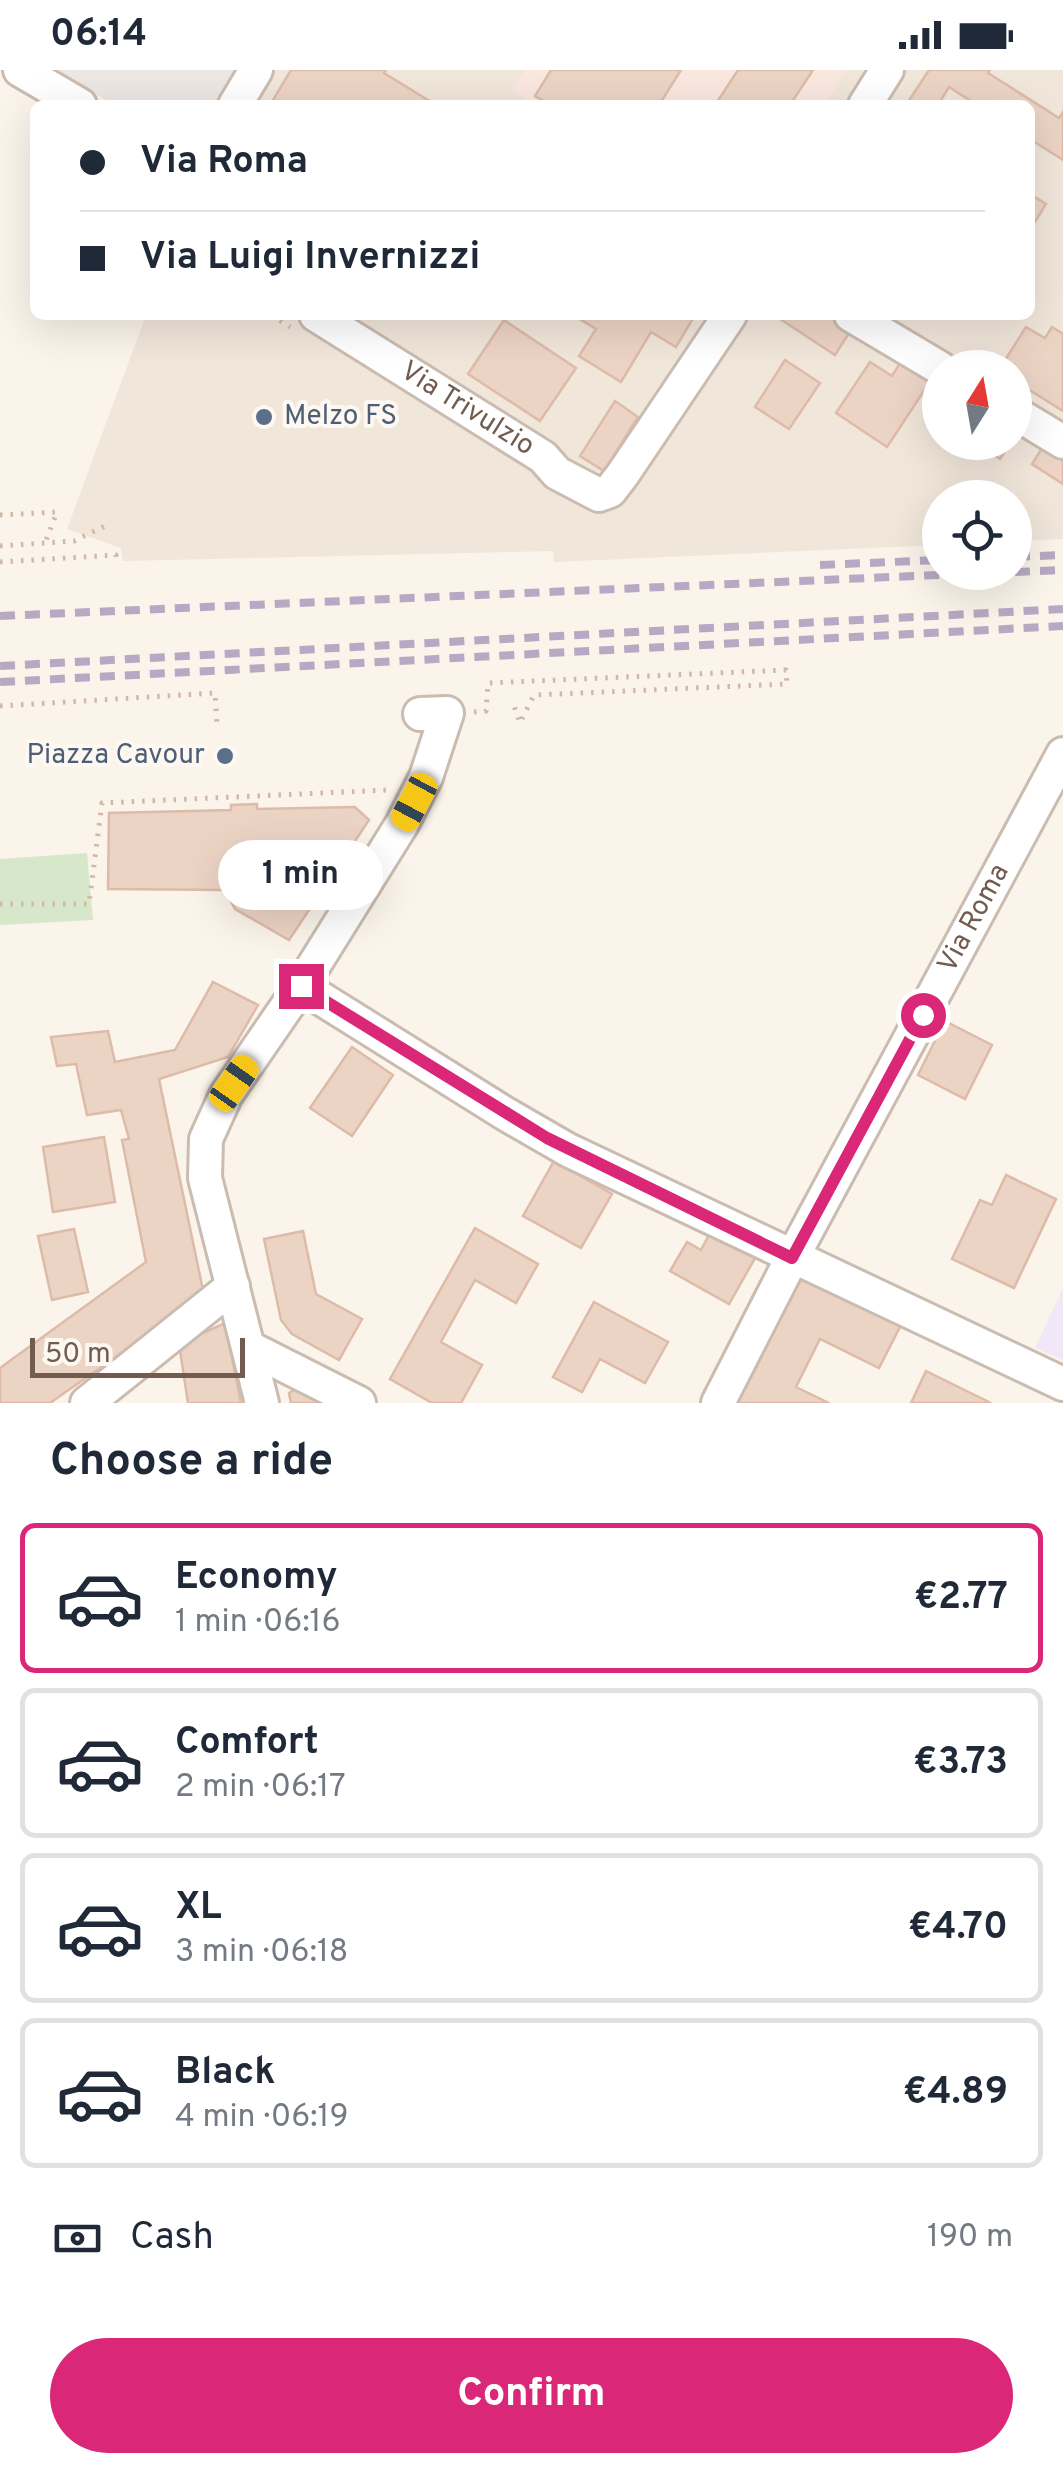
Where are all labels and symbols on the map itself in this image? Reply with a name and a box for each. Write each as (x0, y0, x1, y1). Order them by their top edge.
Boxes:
north arrow (922, 350, 1032, 460)
street label: Via Trivulzio (393, 354, 541, 465)
place label: Melzo FS (284, 399, 397, 435)
marker: Melzo FS (253, 406, 275, 428)
place label: Piazza Cavour (26, 738, 205, 774)
marker: Piazza Cavour (214, 745, 236, 767)
car (387, 768, 441, 836)
callout: 1 min (218, 841, 384, 911)
street label: Via Roma (930, 858, 1018, 980)
route end (279, 964, 324, 1009)
route start (901, 993, 946, 1038)
car (205, 1050, 263, 1116)
scale bar (30, 1333, 245, 1378)

